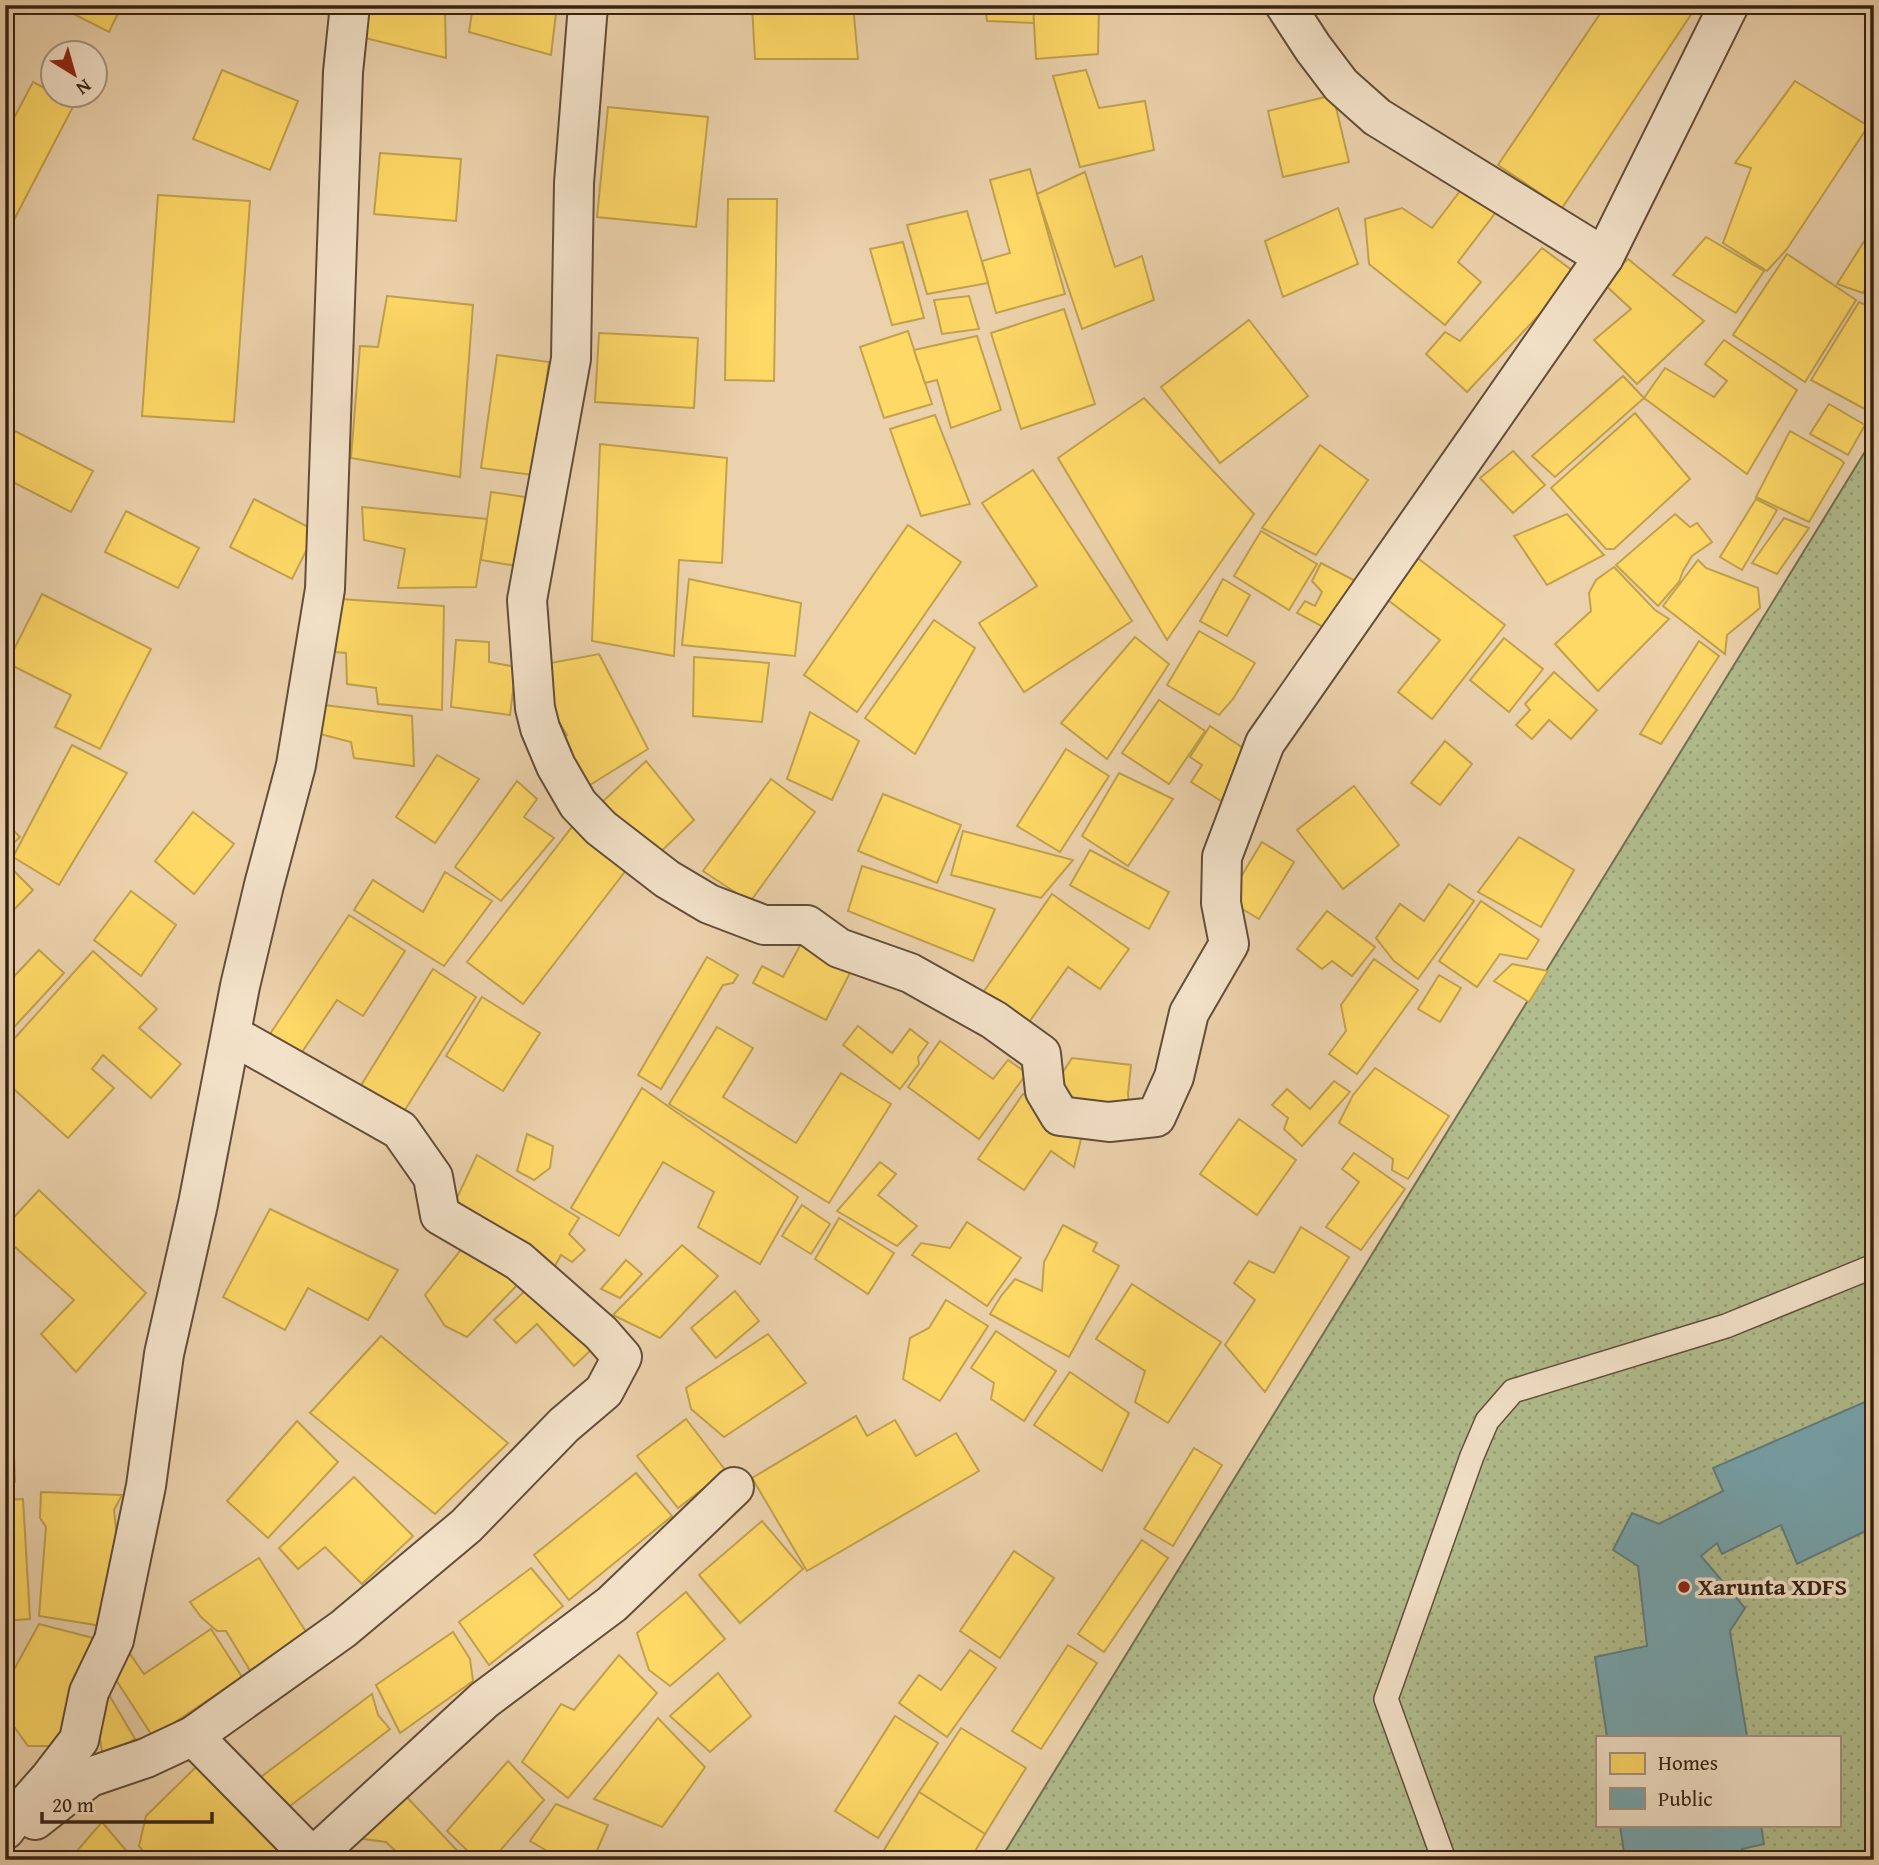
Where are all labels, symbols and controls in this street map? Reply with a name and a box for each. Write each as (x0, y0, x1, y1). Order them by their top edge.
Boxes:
north arrow (38, 38, 108, 108)
text: N (70, 73, 98, 103)
place label: Xarunta XDFS (1698, 1569, 1847, 1604)
marker: Xarunta XDFS (1676, 1579, 1692, 1595)
legend (1596, 1736, 1840, 1826)
text: Homes (1658, 1747, 1718, 1778)
scale bar (42, 1781, 212, 1825)
text: Public (1658, 1783, 1713, 1814)
text: 20 m (52, 1789, 94, 1820)

